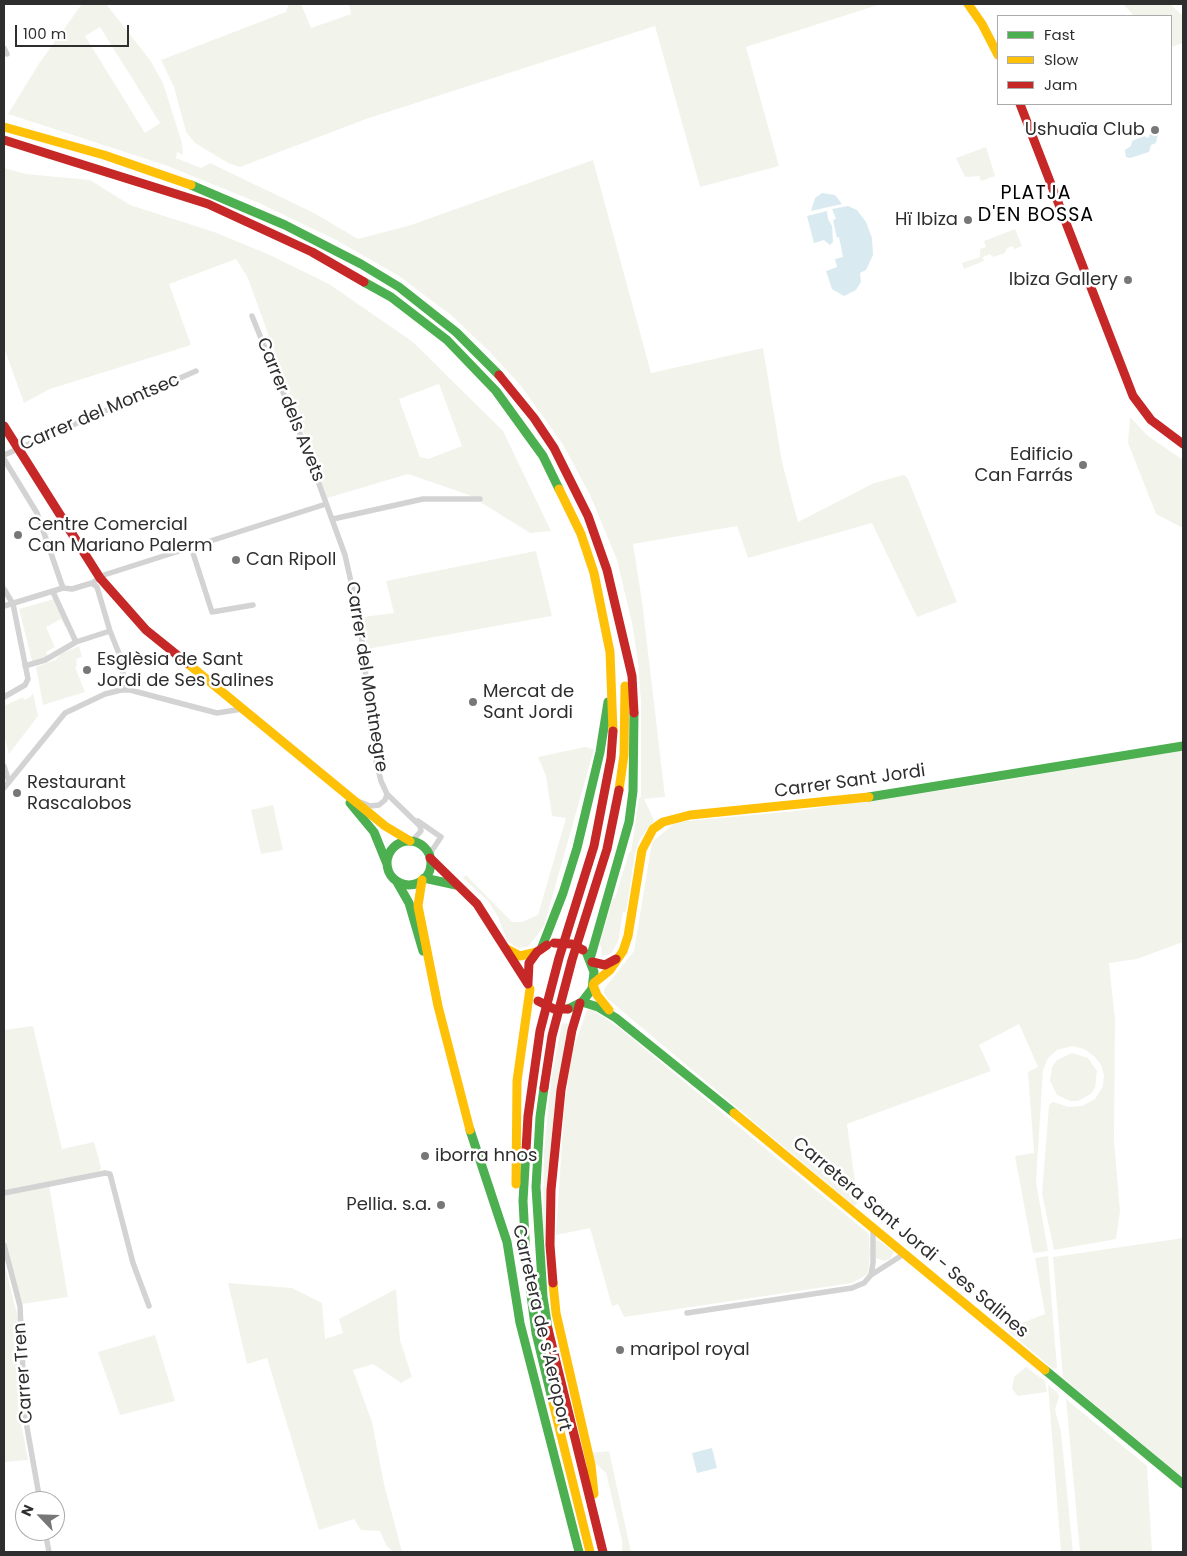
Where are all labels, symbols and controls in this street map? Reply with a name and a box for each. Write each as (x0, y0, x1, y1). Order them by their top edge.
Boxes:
scale bar (18, 15, 131, 47)
legend (997, 15, 1172, 105)
text: 100 m (23, 23, 66, 44)
text: Fast (1044, 24, 1075, 45)
text: Slow (1044, 49, 1078, 70)
text: Jam (1044, 74, 1078, 95)
place label: Ushuaïa Club (1025, 119, 1145, 141)
marker: Ushuaïa Club (1149, 124, 1161, 136)
district label: PLATJA D'EN BOSSA (977, 183, 1095, 227)
place label: Hï Ibiza (895, 209, 958, 231)
marker: Hï Ibiza (962, 214, 974, 226)
place label: Ibiza Gallery (1009, 269, 1118, 291)
marker: Ibiza Gallery (1122, 274, 1134, 286)
street label: Carrer dels Avets (251, 335, 329, 485)
street label: Carrer del Montsec (17, 370, 183, 456)
place label: Edificio Can Farrás (974, 444, 1073, 486)
marker: Edificio Can Farrás (1077, 459, 1089, 471)
place label: Centre Comercial Can Mariano Palerm (28, 514, 213, 556)
marker: Centre Comercial Can Mariano Palerm (12, 529, 24, 541)
place label: Can Ripoll (246, 549, 336, 571)
marker: Can Ripoll (230, 554, 242, 566)
street label: Carrer del Montnegre (340, 580, 392, 774)
place label: Esglèsia de Sant Jordi de Ses Salines (97, 649, 274, 692)
marker: Esglèsia de Sant Jordi de Ses Salines (81, 664, 93, 676)
place label: Mercat de Sant Jordi (483, 681, 574, 724)
marker: Mercat de Sant Jordi (467, 696, 479, 708)
street label: Carrer Sant Jordi (773, 761, 927, 803)
place label: Restaurant Rascalobos (27, 772, 132, 814)
marker: Restaurant Rascalobos (11, 787, 23, 799)
street label: Carretera Sant Jordi - Ses Salines (788, 1133, 1032, 1343)
place label: iborra hnos (435, 1145, 537, 1167)
marker: iborra hnos (419, 1150, 431, 1162)
place label: Pellia. s.a. (346, 1194, 431, 1216)
marker: Pellia. s.a. (435, 1199, 447, 1211)
street label: Carretera de s'Aeroport (507, 1223, 575, 1433)
street label: Carrer Tren (10, 1322, 38, 1424)
place label: maripol royal (630, 1339, 750, 1361)
marker: maripol royal (614, 1344, 626, 1356)
north arrow (15, 1491, 65, 1541)
text: N (16, 1501, 38, 1519)

